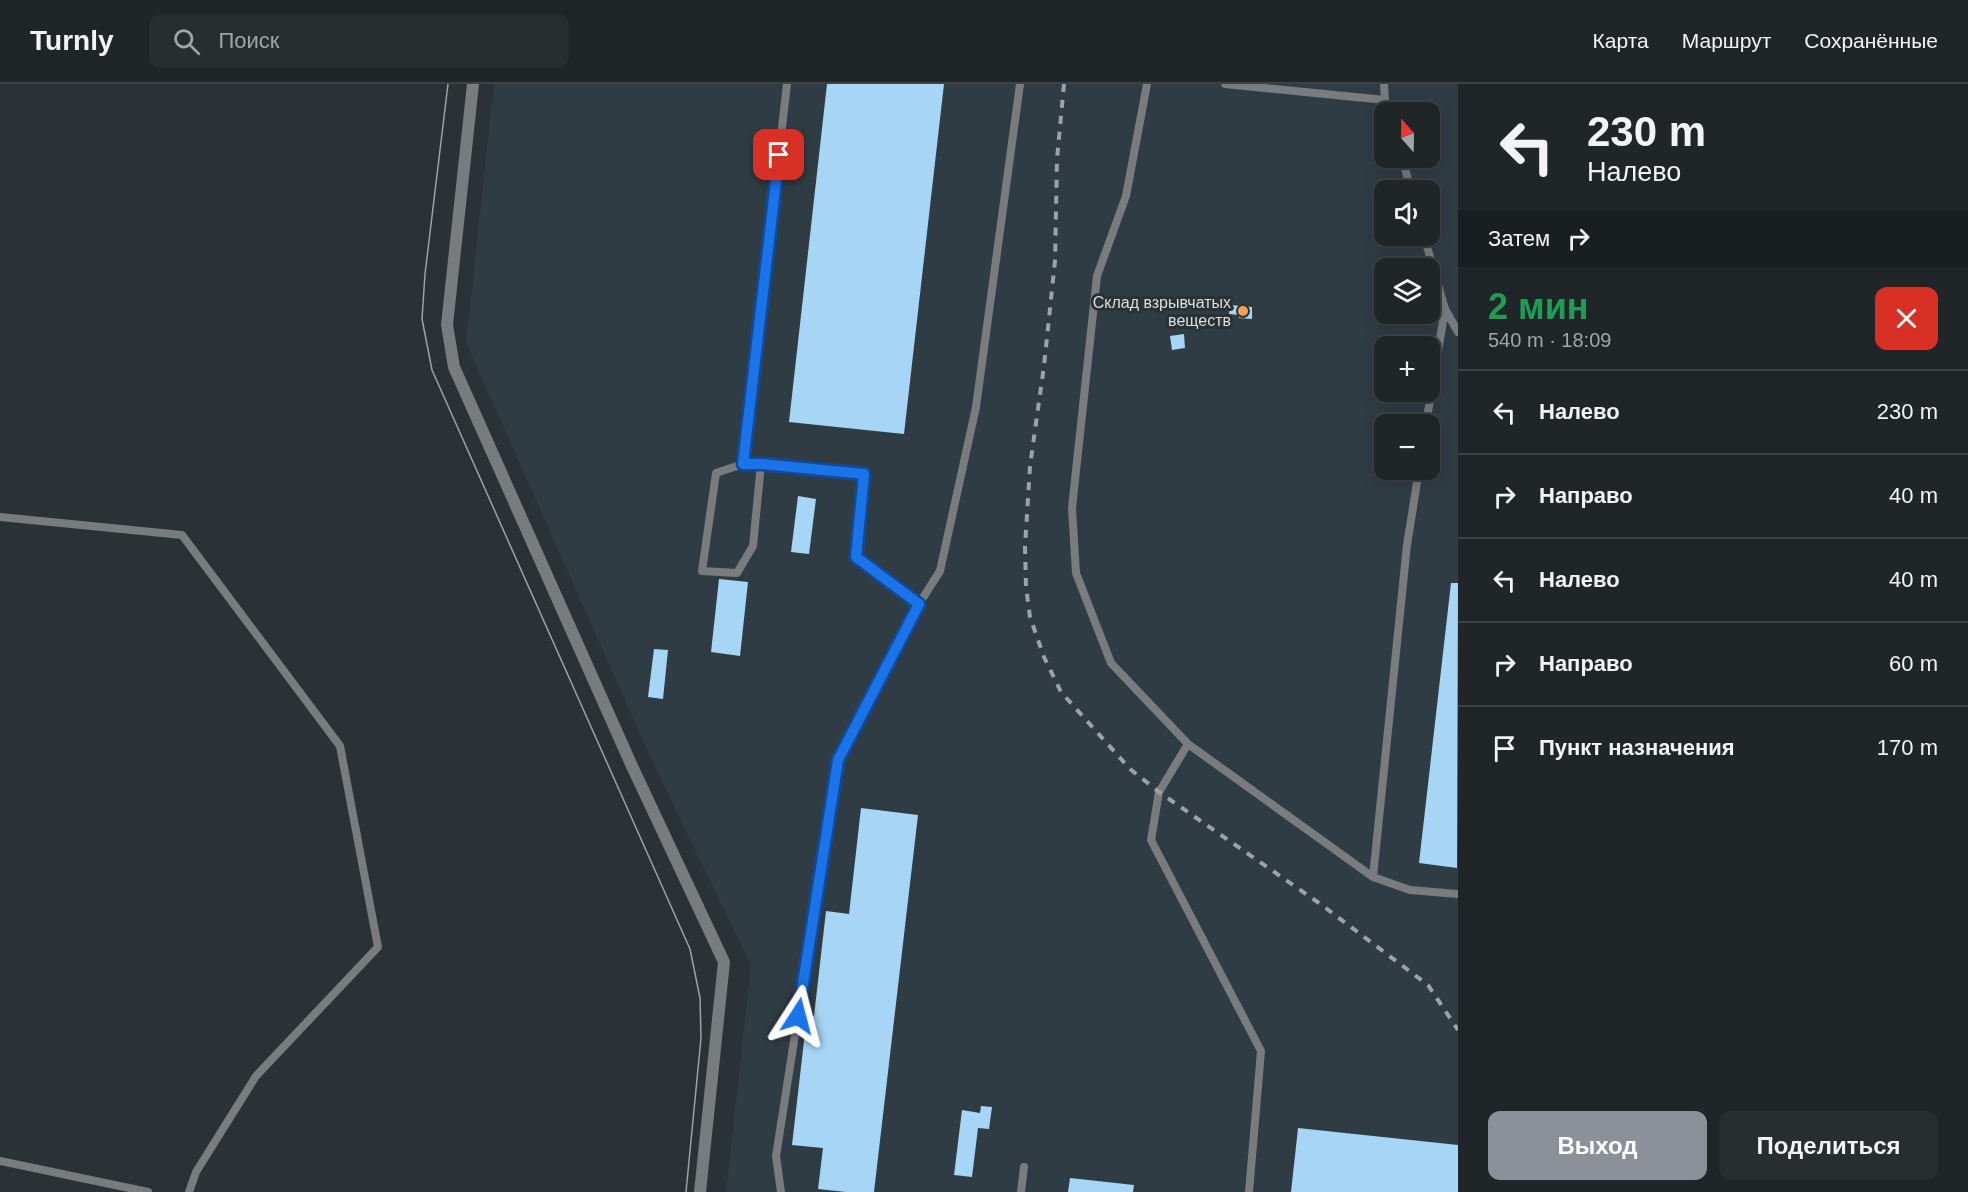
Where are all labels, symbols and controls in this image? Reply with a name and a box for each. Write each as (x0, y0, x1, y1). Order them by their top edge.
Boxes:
search box (149, 14, 569, 68)
text: Turnly (30, 25, 113, 56)
icon: search (170, 25, 203, 58)
text: Поиск (218, 28, 279, 53)
text: Карта (1593, 29, 1649, 52)
text: Маршрут (1682, 29, 1771, 52)
text: Сохранённые (1804, 29, 1938, 52)
north arrow (1374, 102, 1440, 168)
map controls (1374, 102, 1440, 480)
icon: left (1488, 108, 1566, 186)
text: 230 m (1587, 108, 1706, 155)
pin (753, 129, 804, 180)
icon: arrive (762, 138, 795, 171)
text: Налево (1587, 157, 1681, 187)
button: sound (1374, 180, 1440, 246)
icon: right (1562, 222, 1595, 255)
text: Затем (1488, 226, 1550, 251)
button: layers (1374, 258, 1440, 324)
text: 2 мин (1488, 286, 1589, 327)
button: close (1875, 287, 1938, 350)
place label: Склад взрывчатых веществ (1093, 294, 1231, 329)
marker: Склад взрывчатых веществ (1236, 304, 1250, 318)
text: 540 m · 18:09 (1488, 329, 1611, 351)
button: + (1374, 336, 1440, 402)
icon: left (1488, 396, 1521, 429)
text: Налево (1539, 399, 1620, 424)
text: 230 m (1877, 399, 1938, 424)
button: − (1374, 414, 1440, 480)
icon: right (1488, 480, 1521, 513)
text: Направо (1539, 483, 1633, 508)
text: 40 m (1889, 483, 1938, 508)
icon: left (1488, 564, 1521, 597)
text: Налево (1539, 567, 1620, 592)
text: 40 m (1889, 567, 1938, 592)
icon: right (1488, 648, 1521, 681)
text: Направо (1539, 651, 1633, 676)
text: 60 m (1889, 651, 1938, 676)
icon: arrive (1488, 732, 1521, 765)
text: Пункт назначения (1539, 735, 1735, 760)
text: 170 m (1877, 735, 1938, 760)
position arrow (766, 984, 830, 1048)
button: Выход (1488, 1111, 1707, 1180)
button: Поделиться (1719, 1111, 1938, 1180)

